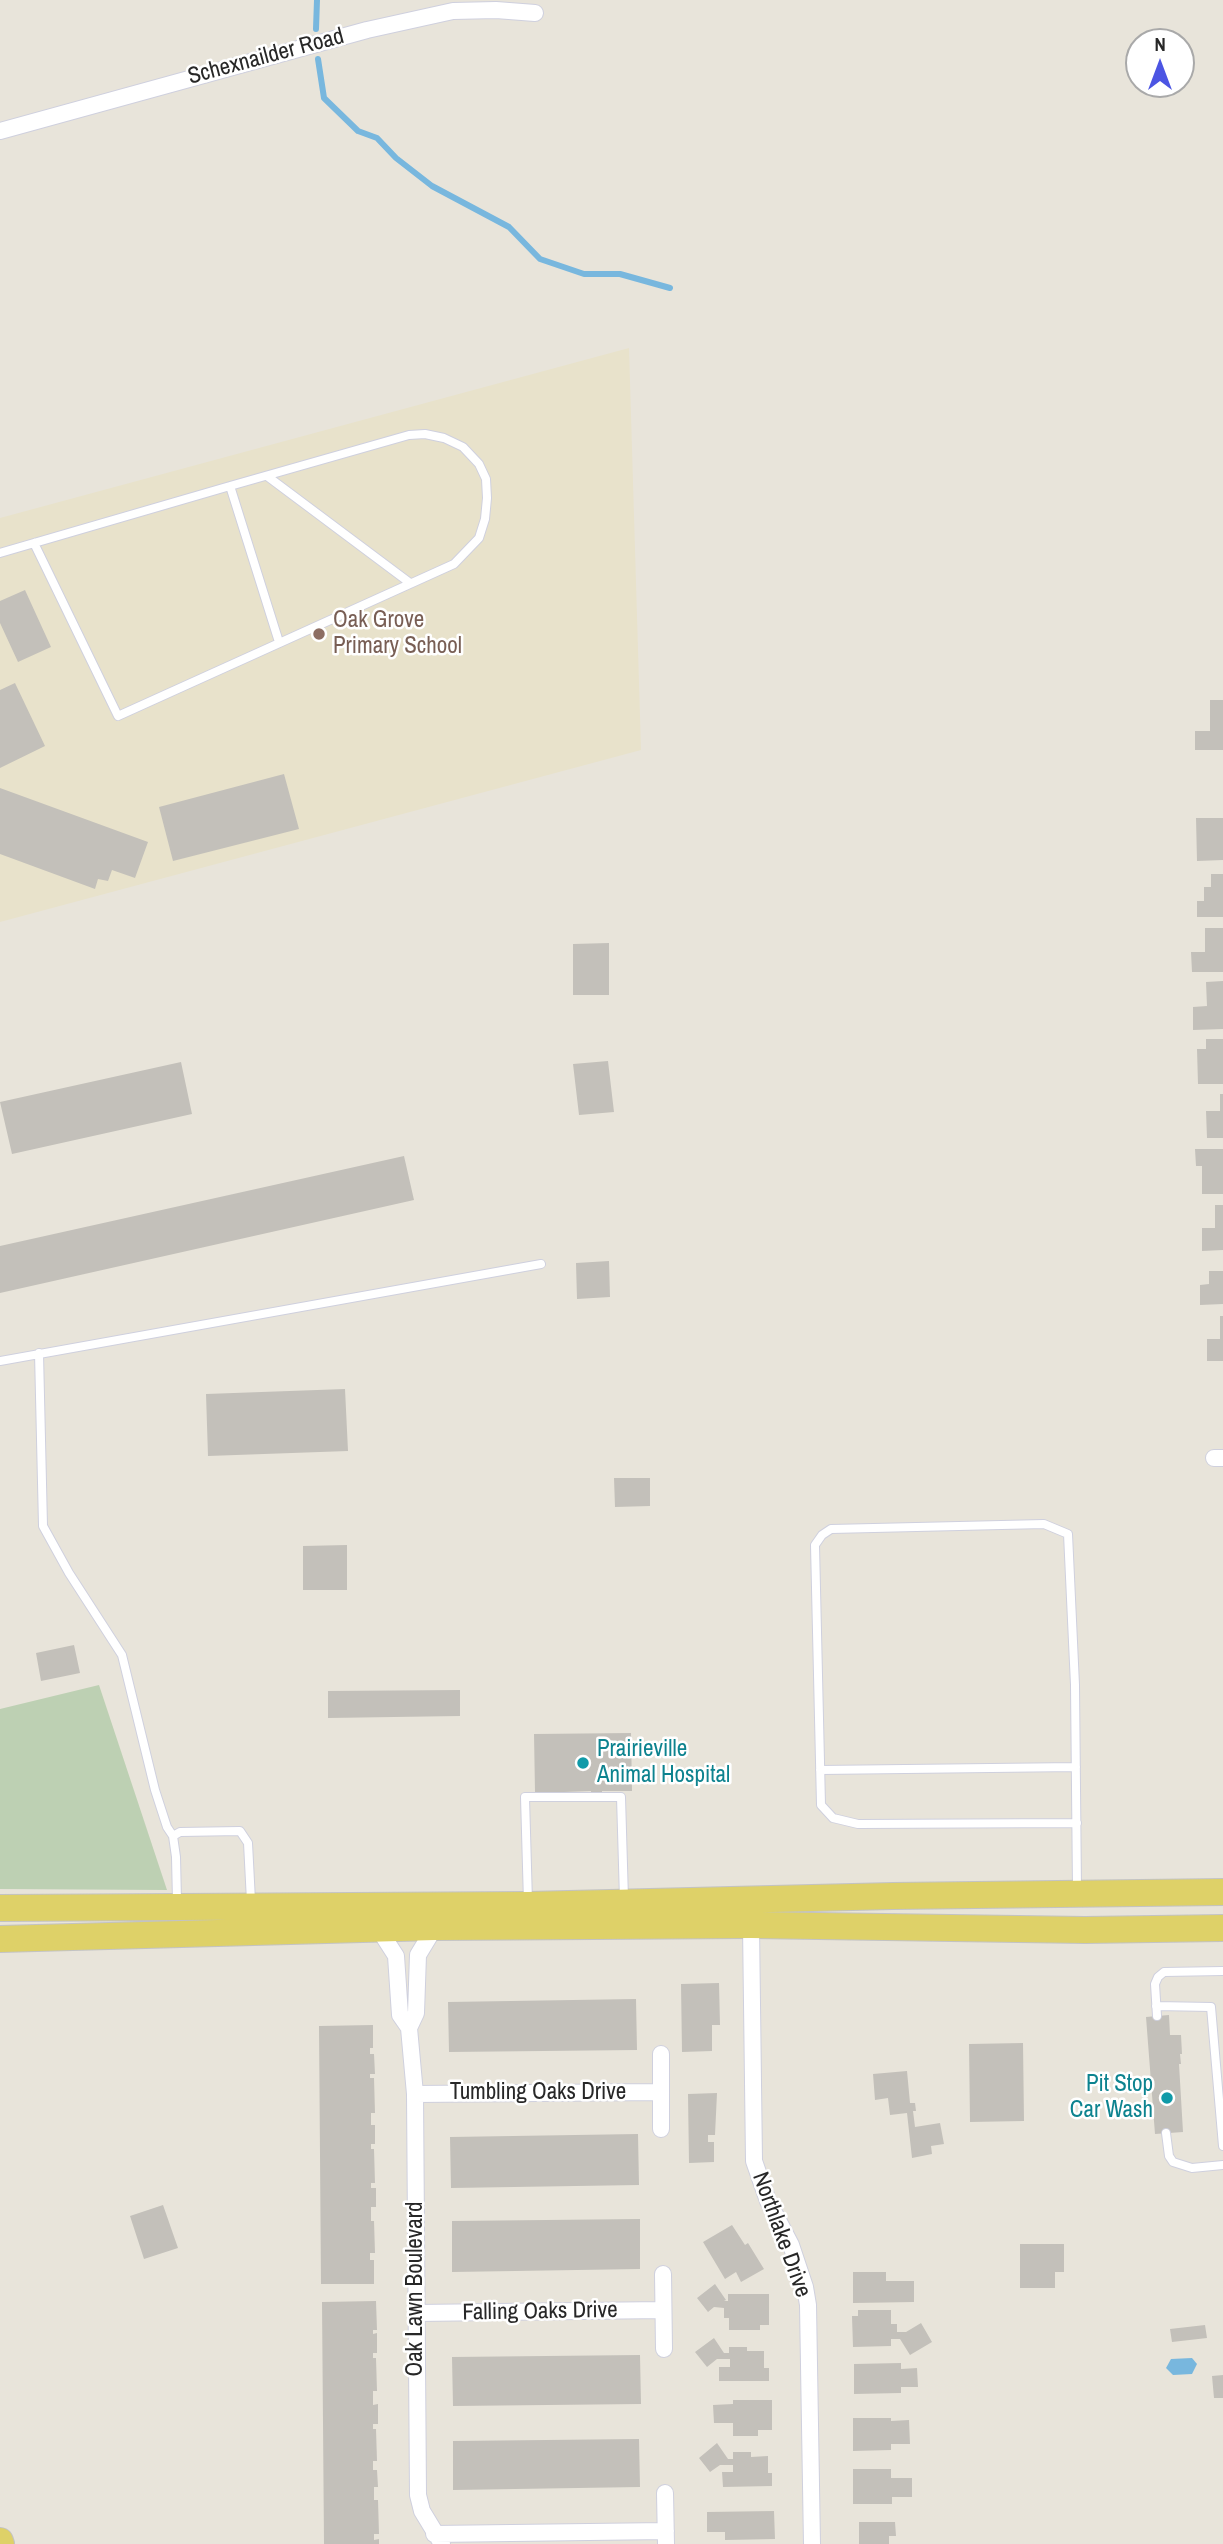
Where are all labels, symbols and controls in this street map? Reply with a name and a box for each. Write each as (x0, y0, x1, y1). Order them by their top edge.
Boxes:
street label: Schexnailder Road (185, 23, 347, 91)
north arrow (1125, 28, 1195, 98)
text: N (1154, 31, 1166, 57)
place label: Oak Grove Primary School (333, 607, 462, 661)
marker: Oak Grove Primary School (311, 626, 327, 642)
place label: Prairieville Animal Hospital (597, 1736, 730, 1790)
marker: Prairieville Animal Hospital (575, 1755, 591, 1771)
place label: Pit Stop Car Wash (1070, 2071, 1153, 2125)
street label: Tumbling Oaks Drive (450, 2079, 626, 2107)
marker: Pit Stop Car Wash (1159, 2090, 1175, 2106)
street label: Northlake Drive (746, 2169, 816, 2301)
street label: Oak Lawn Boulevard (402, 2201, 430, 2377)
street label: Falling Oaks Drive (462, 2297, 618, 2327)

